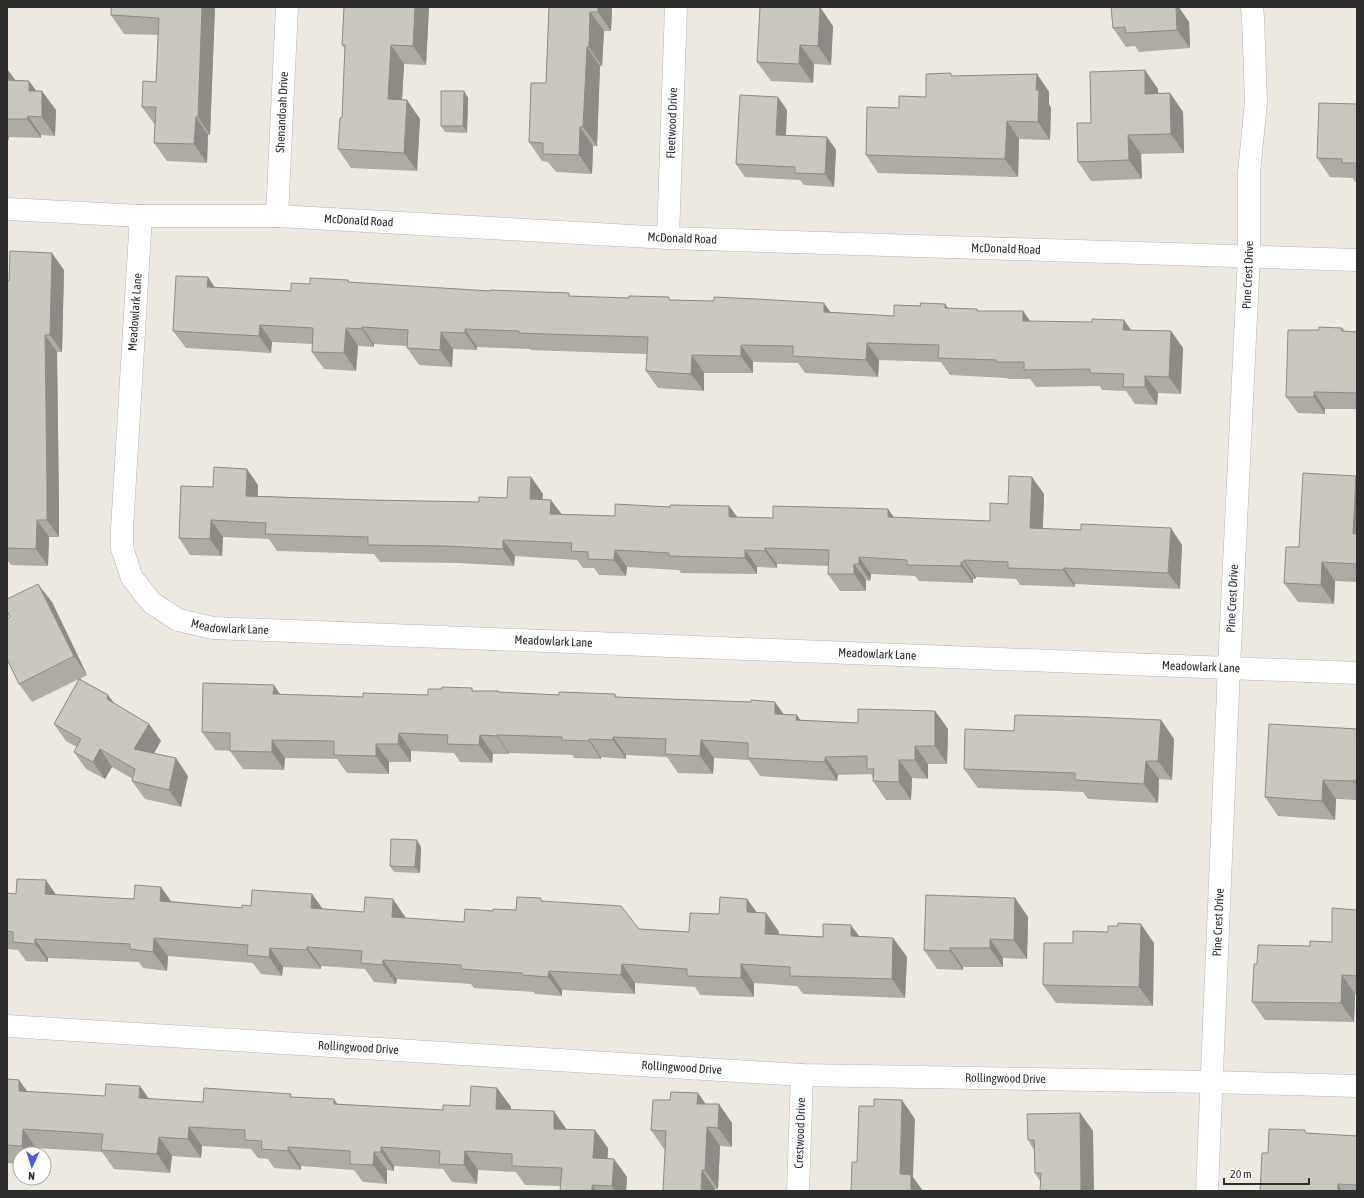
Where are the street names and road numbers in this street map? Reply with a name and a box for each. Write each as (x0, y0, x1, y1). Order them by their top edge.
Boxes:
street label: Shenandoah Drive (273, 71, 291, 153)
street label: Fleetwood Drive (664, 87, 680, 159)
street label: McDonald Road (324, 212, 394, 230)
street label: McDonald Road (647, 230, 717, 247)
street label: McDonald Road (971, 241, 1041, 257)
street label: Pine Crest Drive (1239, 241, 1256, 309)
street label: Meadowlark Lane (125, 273, 145, 351)
street label: Pine Crest Drive (1224, 564, 1241, 633)
street label: Meadowlark Lane (190, 616, 269, 637)
street label: Meadowlark Lane (514, 633, 593, 650)
street label: Meadowlark Lane (838, 646, 917, 663)
street label: Meadowlark Lane (1162, 658, 1240, 675)
street label: Pine Crest Drive (1210, 888, 1227, 957)
street label: Rollingwood Drive (318, 1038, 399, 1057)
street label: Rollingwood Drive (641, 1058, 722, 1077)
street label: Rollingwood Drive (965, 1071, 1046, 1086)
street label: Crestwood Drive (792, 1097, 808, 1169)

